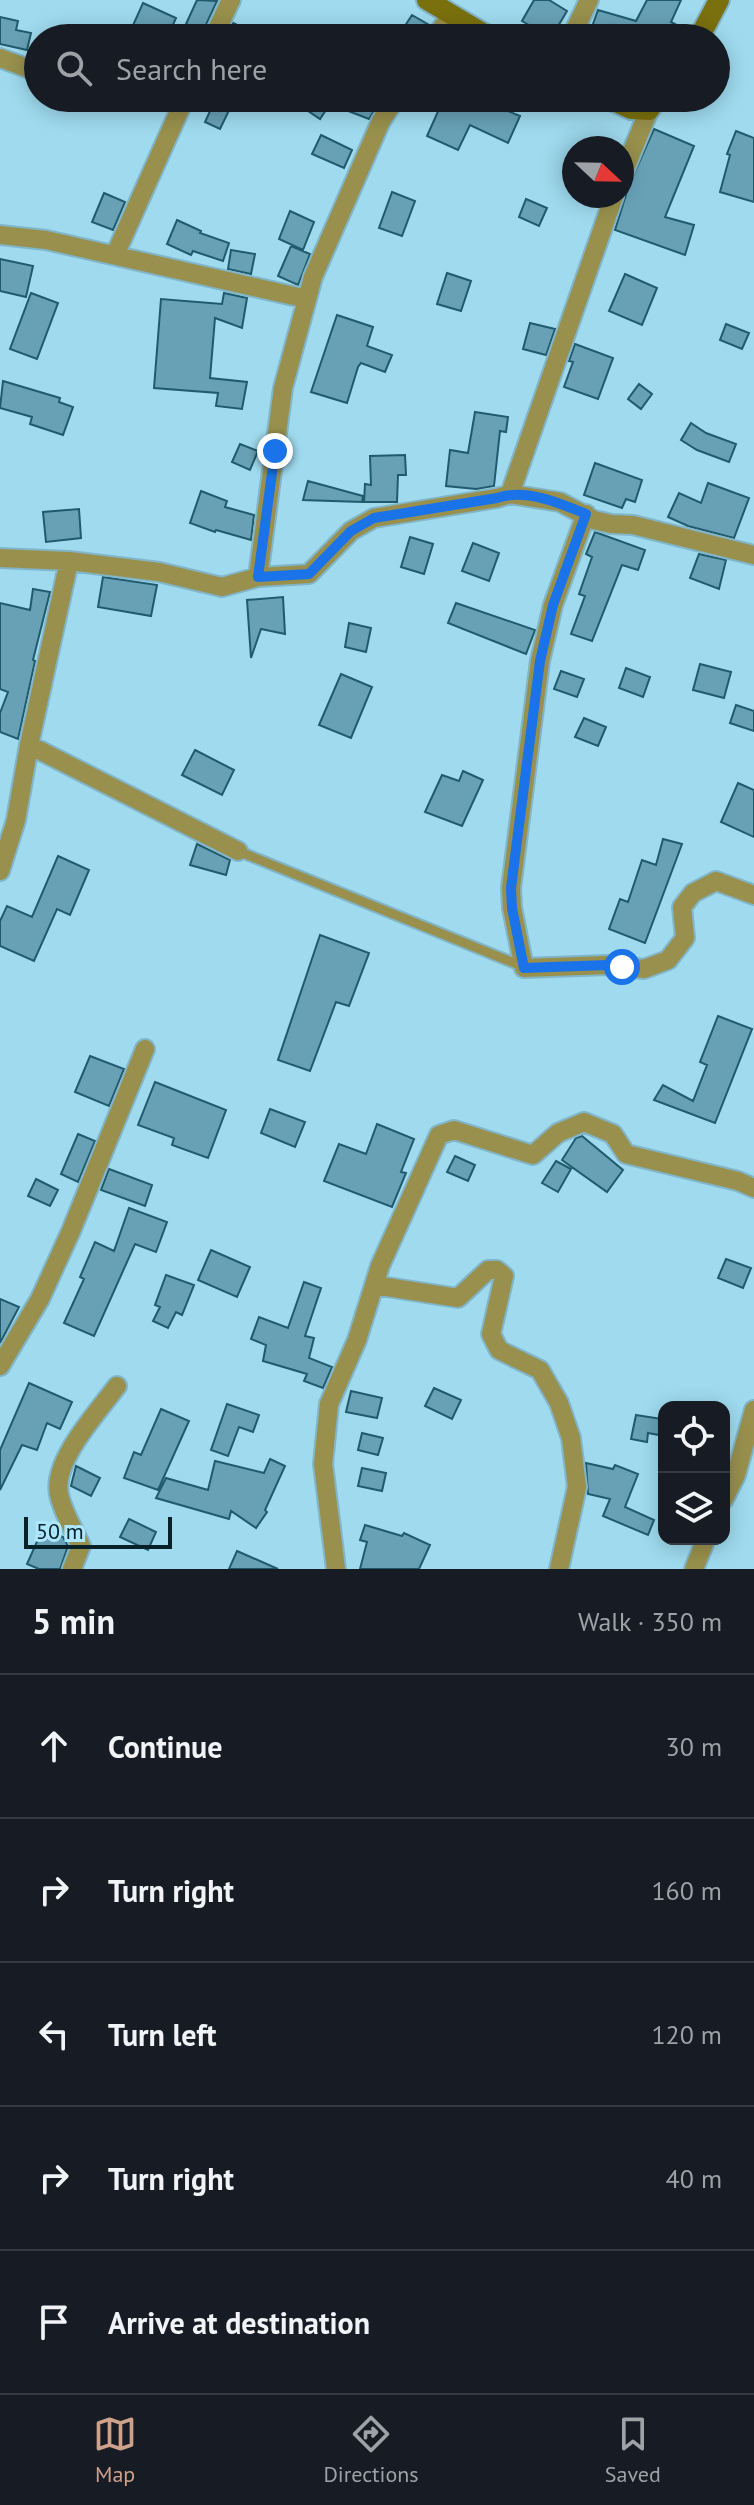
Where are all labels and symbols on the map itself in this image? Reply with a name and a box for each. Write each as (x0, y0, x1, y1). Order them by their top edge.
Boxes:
north arrow (562, 136, 634, 208)
route end (257, 433, 293, 469)
route start (604, 949, 640, 985)
scale bar (24, 1513, 172, 1549)

